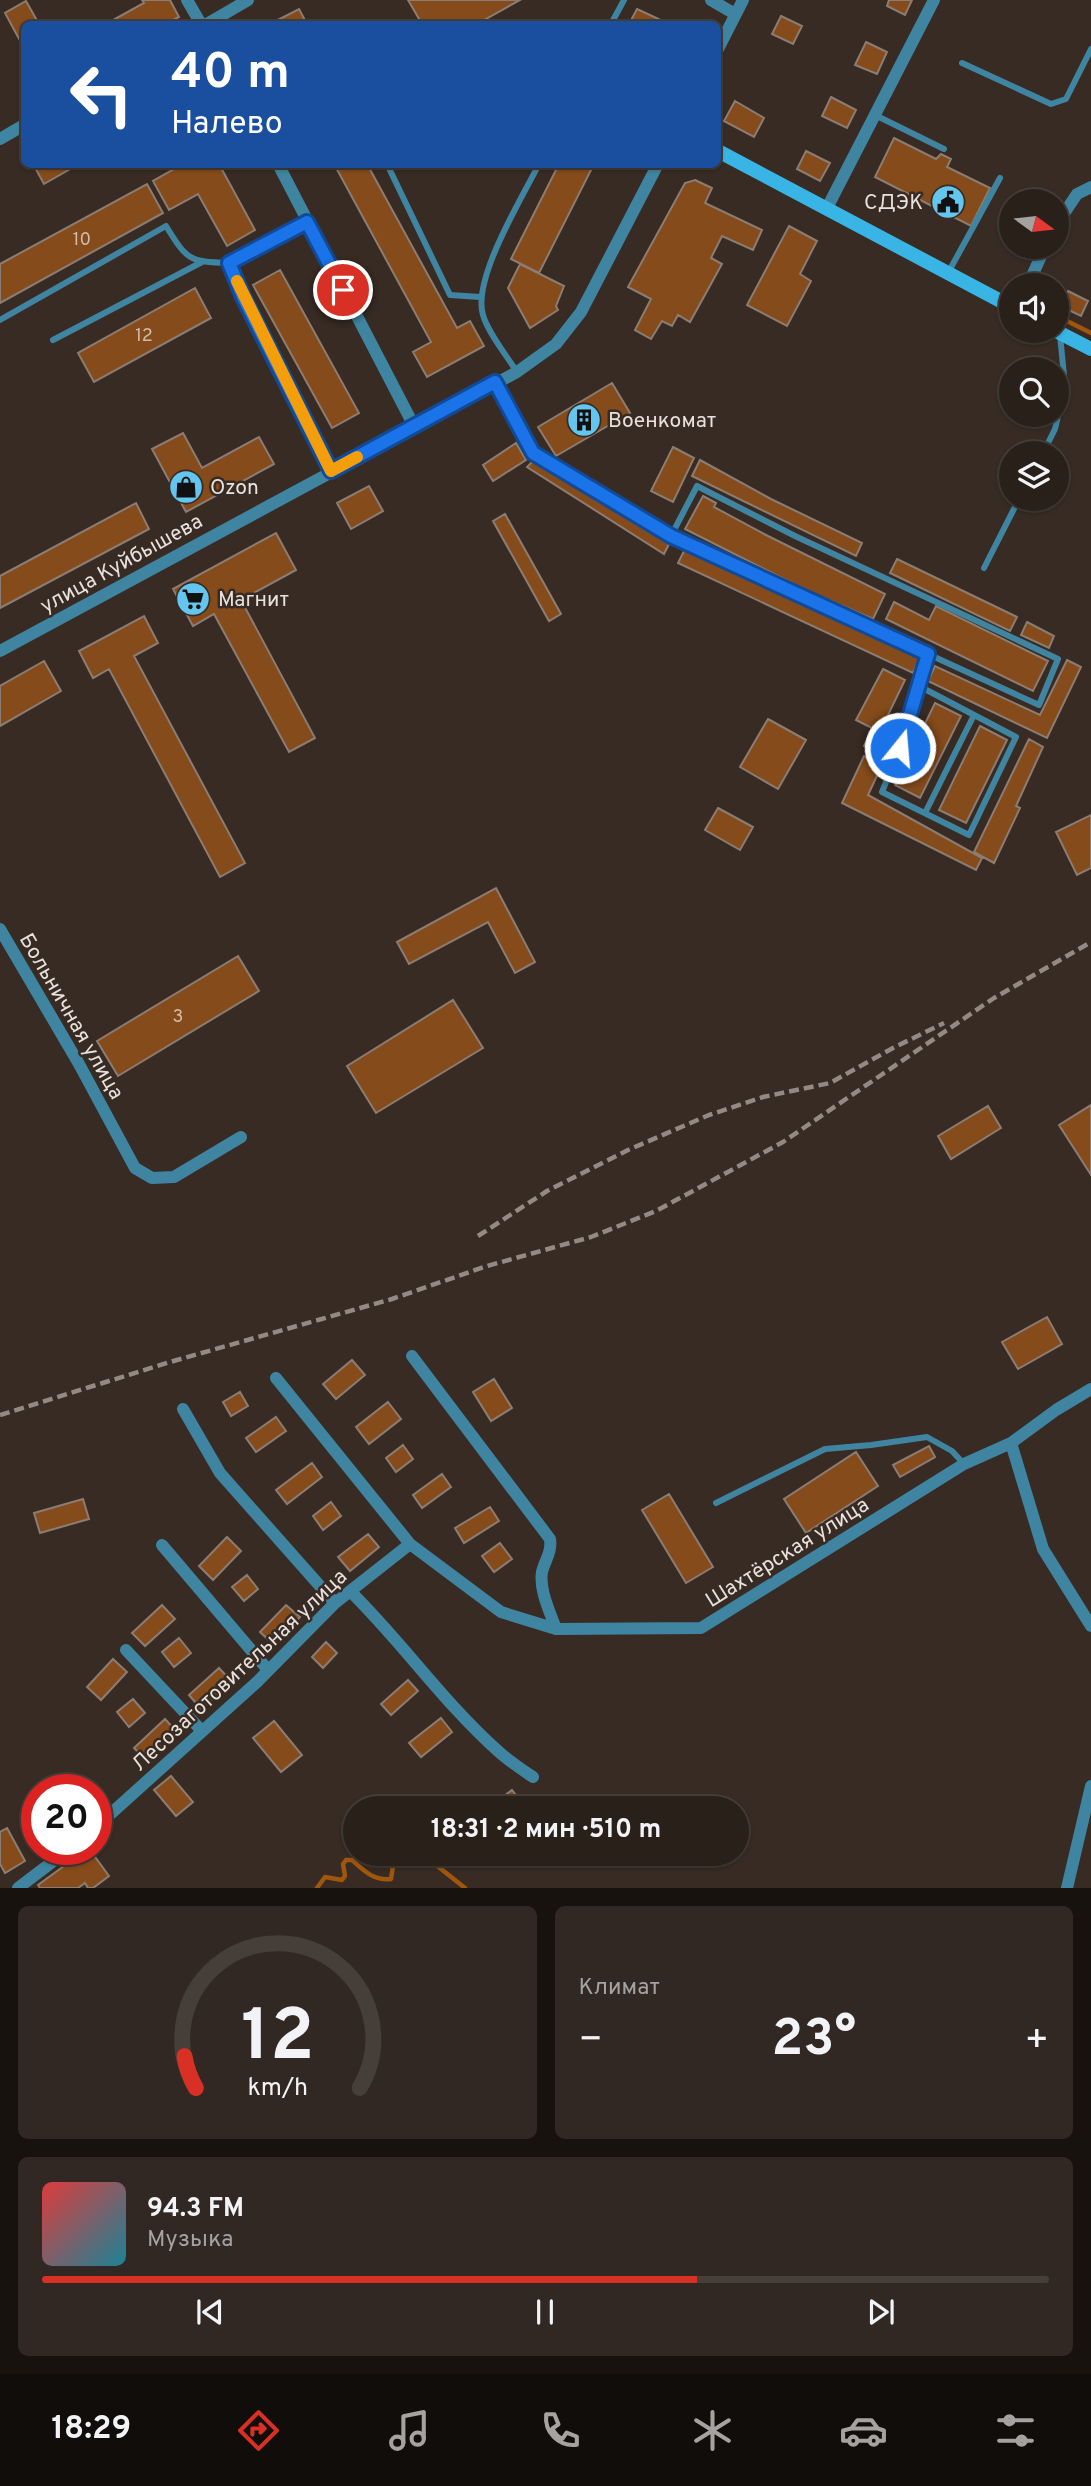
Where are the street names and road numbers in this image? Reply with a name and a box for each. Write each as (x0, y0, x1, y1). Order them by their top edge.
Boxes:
street label: улица Куйбышева (36, 508, 208, 620)
street label: Больничная улица (12, 929, 129, 1105)
street label: Шахтёрская улица (701, 1492, 875, 1614)
street label: Лесозаготовительная улица (127, 1564, 353, 1778)

